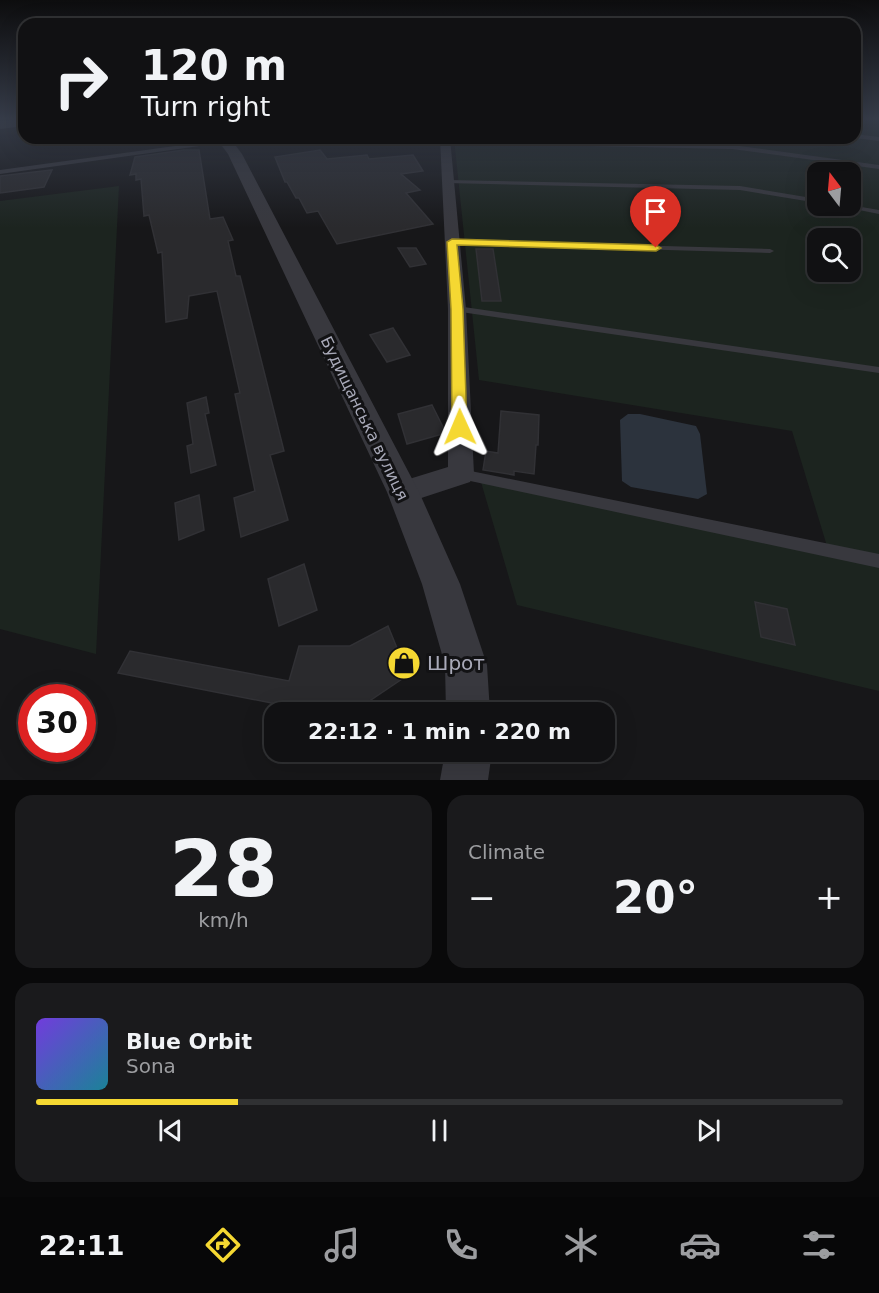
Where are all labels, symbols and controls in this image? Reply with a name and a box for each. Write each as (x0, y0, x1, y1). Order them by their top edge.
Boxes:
text: 120 m (141, 41, 287, 90)
icon: right (42, 42, 120, 120)
text: Turn right (141, 91, 270, 122)
north arrow (807, 162, 861, 216)
map controls (807, 162, 861, 282)
pin (630, 186, 681, 248)
icon: arrive (639, 195, 672, 228)
button: search (807, 228, 861, 282)
street label: Будищанська вулиця (317, 333, 413, 503)
position arrow (428, 395, 492, 459)
shop icon: Шрот (386, 645, 422, 681)
place label: Шрот (427, 651, 485, 675)
speed limit sign: 30 (18, 684, 96, 762)
text: 22:12 · 1 min · 220 m (308, 719, 571, 744)
text: 28 (169, 824, 278, 914)
text: Climate (468, 840, 545, 864)
text: 20° (613, 871, 698, 924)
text: − (468, 878, 496, 917)
text: + (815, 878, 843, 917)
text: km/h (198, 908, 249, 932)
text: Blue Orbit (126, 1029, 252, 1054)
text: Sona (126, 1054, 176, 1078)
icon: previous (154, 1114, 187, 1147)
icon: pause (423, 1114, 456, 1147)
icon: next (692, 1114, 725, 1147)
icon: directions (202, 1224, 244, 1266)
icon: music (321, 1224, 363, 1266)
icon: phone (440, 1224, 482, 1266)
icon: climate (560, 1224, 602, 1266)
icon: car (679, 1224, 721, 1266)
icon: filters (798, 1224, 840, 1266)
text: 22:11 (39, 1230, 125, 1261)

